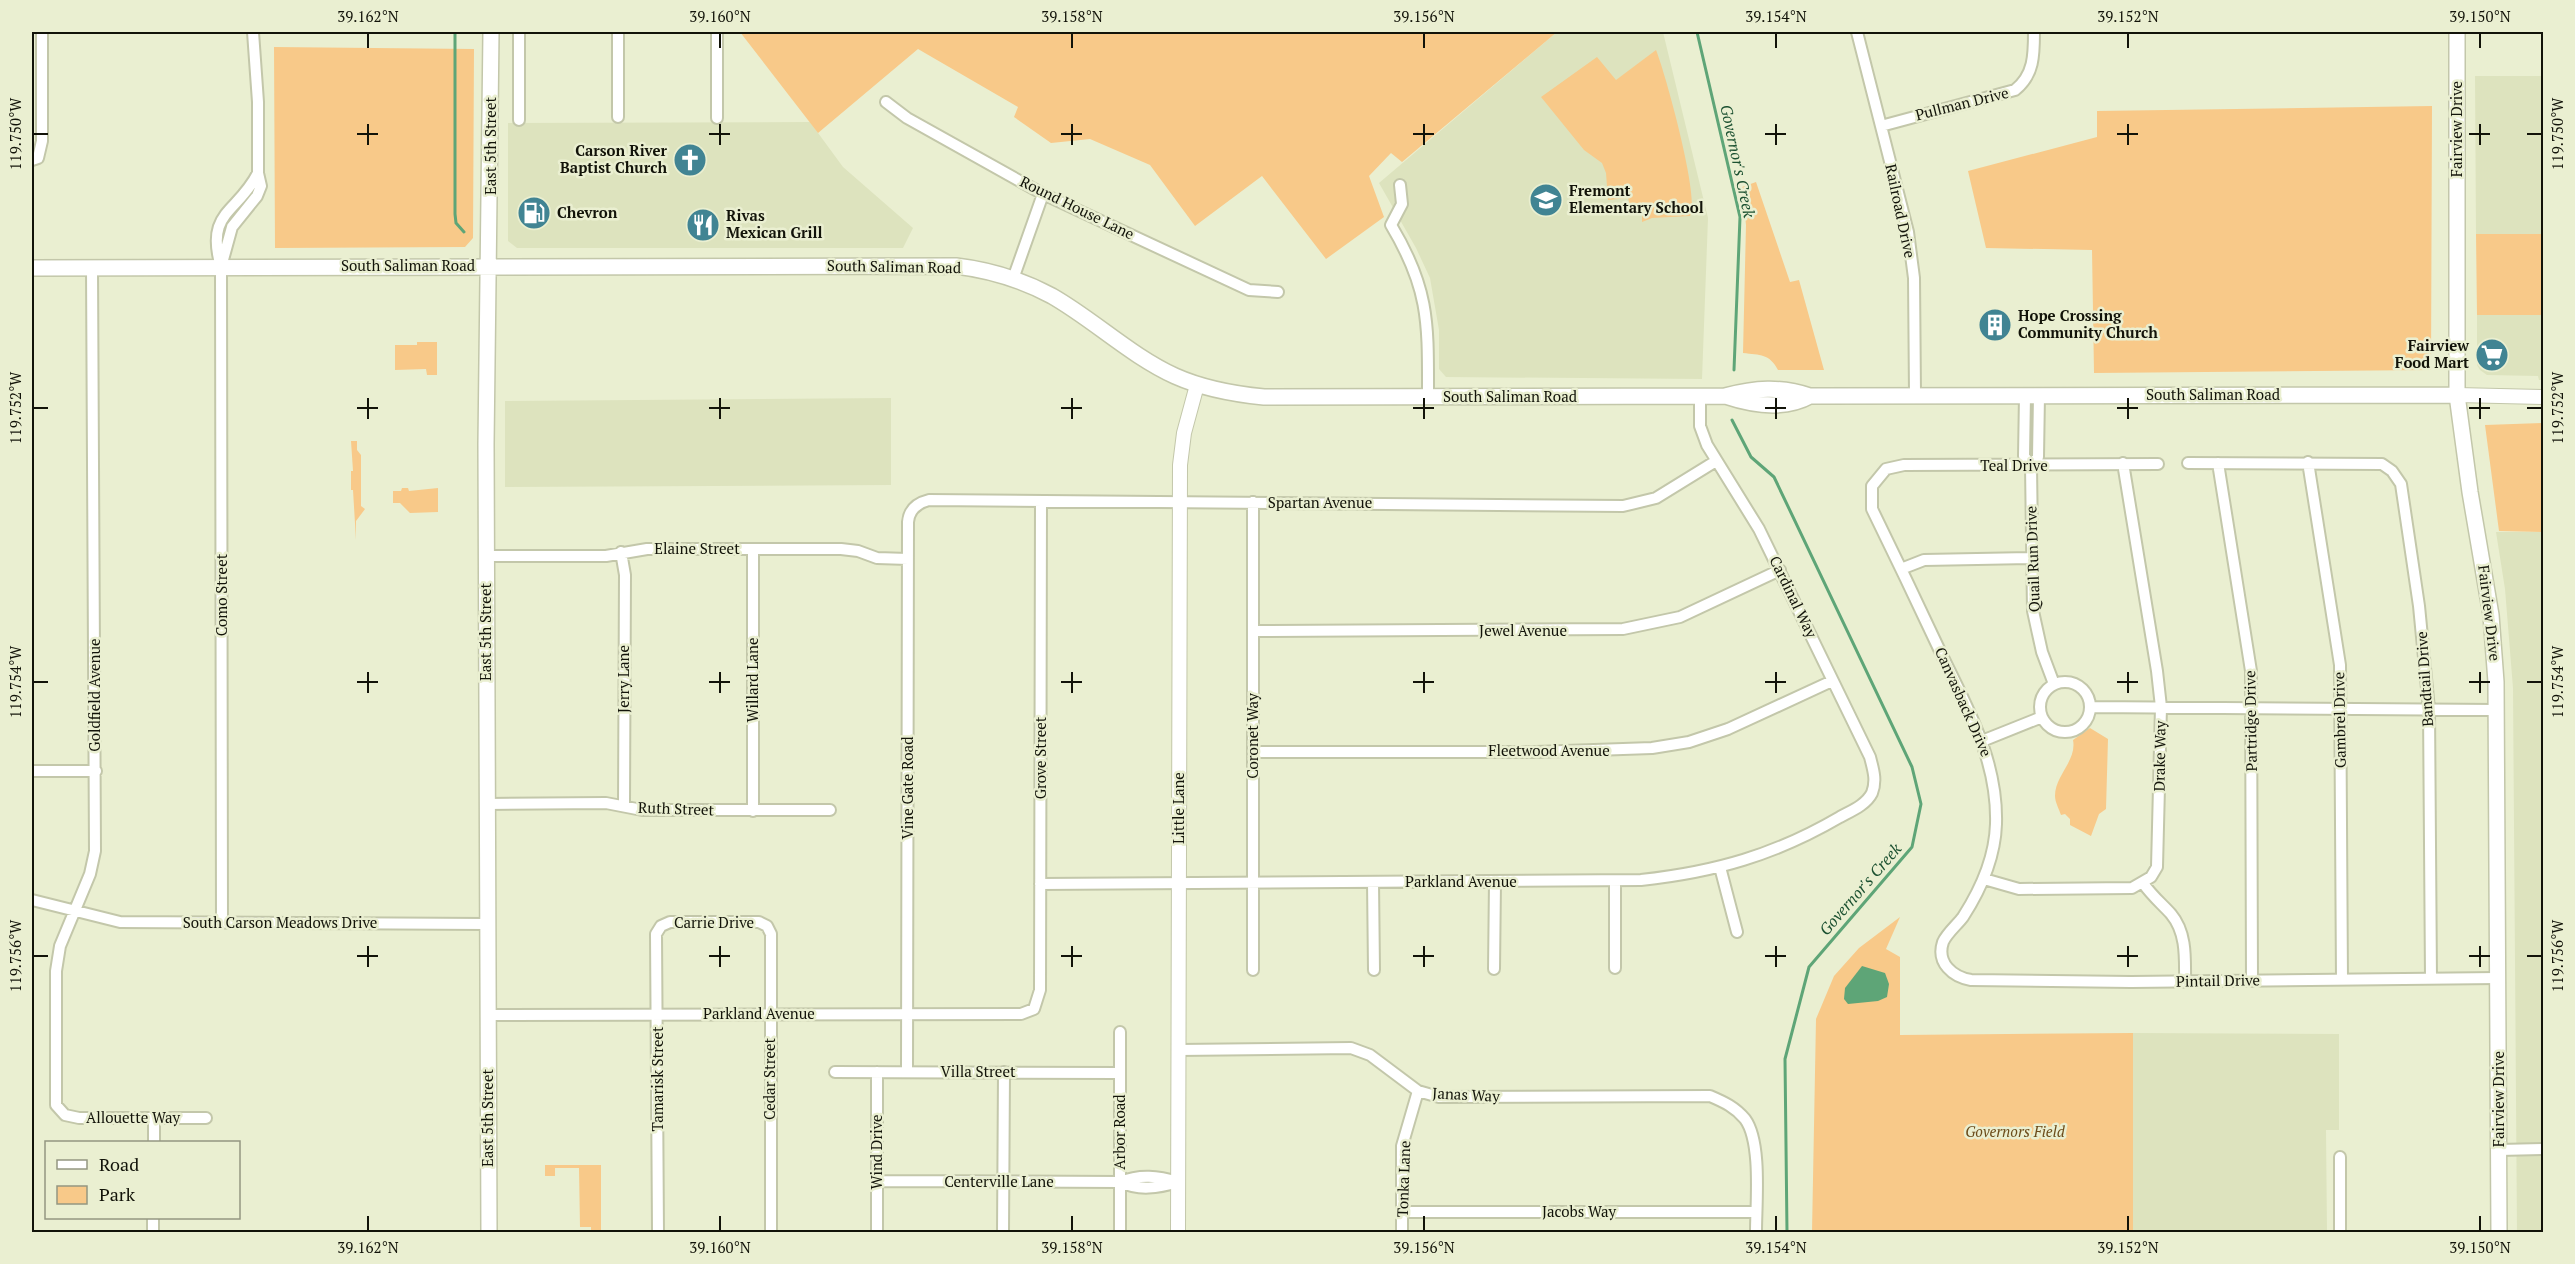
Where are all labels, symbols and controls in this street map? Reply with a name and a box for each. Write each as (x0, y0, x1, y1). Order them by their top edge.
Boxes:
text: 39.162°N (337, 6, 399, 26)
text: 39.160°N (689, 6, 751, 26)
text: 39.158°N (1041, 6, 1103, 26)
text: 39.156°N (1393, 6, 1455, 26)
text: 39.154°N (1745, 6, 1807, 26)
text: 39.152°N (2097, 6, 2159, 26)
text: 39.150°N (2449, 6, 2511, 26)
street label: Fairview Drive (2446, 81, 2466, 177)
street label: Pullman Drive (1913, 82, 2010, 124)
text: 119.750°W (5, 97, 25, 170)
street label: East 5th Street (480, 97, 500, 195)
text: 119.750°W (2547, 97, 2567, 170)
water label: Governor's Creek (1715, 102, 1761, 220)
place label: Carson River Baptist Church (560, 140, 668, 177)
church icon: Carson River Baptist Church (672, 142, 708, 178)
street label: Railroad Drive (1881, 162, 1921, 260)
street label: Round House Lane (1017, 171, 1138, 243)
place label: Fremont Elementary School (1569, 180, 1704, 217)
school or university icon: Fremont Elementary School (1528, 182, 1564, 218)
fuel station icon: Chevron (516, 195, 552, 231)
place label: Chevron (557, 202, 618, 222)
place label: Rivas Mexican Grill (726, 205, 823, 242)
restaurant icon: Rivas Mexican Grill (685, 207, 721, 243)
street label: South Saliman Road (341, 255, 475, 275)
street label: South Saliman Road (827, 255, 961, 277)
place label: Hope Crossing Community Church (2018, 305, 2158, 342)
building icon: Hope Crossing Community Church (1977, 307, 2013, 343)
place label: Fairview Food Mart (2395, 335, 2469, 372)
supermarket icon: Fairview Food Mart (2474, 337, 2510, 373)
text: 119.752°W (5, 371, 25, 444)
text: 119.752°W (2547, 371, 2567, 444)
street label: South Saliman Road (2146, 384, 2280, 404)
street label: South Saliman Road (1443, 386, 1577, 406)
street label: Teal Drive (1980, 455, 2048, 475)
street label: Spartan Avenue (1268, 492, 1372, 512)
street label: Quail Run Drive (2020, 505, 2044, 613)
street label: Elaine Street (654, 538, 740, 558)
street label: Cardinal Way (1765, 552, 1823, 641)
street label: Como Street (211, 553, 231, 636)
street label: Fairview Drive (2474, 564, 2506, 662)
street label: East 5th Street (475, 583, 495, 681)
street label: Jewel Avenue (1479, 620, 1567, 640)
street label: Bandtail Drive (2411, 631, 2437, 727)
street label: Willard Lane (742, 637, 762, 723)
street label: Goldfield Avenue (84, 638, 104, 752)
street label: Canvasback Drive (1931, 644, 1997, 759)
text: 119.754°W (5, 645, 25, 718)
street label: Jerry Lane (613, 645, 633, 713)
text: 119.754°W (2547, 645, 2567, 718)
street label: Partridge Drive (2239, 670, 2261, 772)
street label: Gambrel Drive (2328, 672, 2350, 768)
street label: Coronet Way (1242, 693, 1262, 779)
street label: Grove Street (1030, 716, 1050, 799)
street label: Drake Way (2148, 720, 2170, 792)
street label: Vine Gate Road (897, 737, 917, 840)
street label: Fleetwood Avenue (1488, 740, 1610, 760)
street label: Little Lane (1168, 772, 1188, 844)
street label: Ruth Street (638, 797, 715, 819)
water label: Governor's Creek (1814, 838, 1906, 940)
street label: Parkland Avenue (1405, 871, 1517, 891)
street label: South Carson Meadows Drive (183, 912, 377, 932)
street label: Carrie Drive (674, 912, 754, 932)
text: 119.756°W (5, 919, 25, 992)
text: 119.756°W (2547, 919, 2567, 992)
street label: Pintail Drive (2176, 969, 2260, 991)
street label: Parkland Avenue (703, 1003, 815, 1023)
street label: Tamarisk Street (647, 1026, 667, 1132)
street label: Cedar Street (759, 1037, 779, 1120)
street label: Fairview Drive (2488, 1051, 2508, 1147)
street label: Villa Street (940, 1061, 1016, 1081)
street label: East 5th Street (477, 1069, 497, 1167)
street label: Janas Way (1432, 1082, 1501, 1106)
street label: Arbor Road (1109, 1094, 1129, 1170)
street label: Allouette Way (86, 1107, 181, 1127)
street label: Wind Drive (866, 1114, 886, 1190)
park label: Governors Field (1965, 1121, 2066, 1141)
street label: Tonka Lane (1392, 1140, 1414, 1218)
legend (45, 1141, 240, 1219)
text: Road (99, 1152, 139, 1176)
street label: Centerville Lane (944, 1171, 1054, 1191)
text: Park (99, 1182, 136, 1206)
street label: Jacobs Way (1542, 1201, 1617, 1221)
text: 39.162°N (337, 1237, 399, 1257)
text: 39.160°N (689, 1237, 751, 1257)
text: 39.158°N (1041, 1237, 1103, 1257)
text: 39.156°N (1393, 1237, 1455, 1257)
text: 39.154°N (1745, 1237, 1807, 1257)
text: 39.152°N (2097, 1237, 2159, 1257)
text: 39.150°N (2449, 1237, 2511, 1257)

